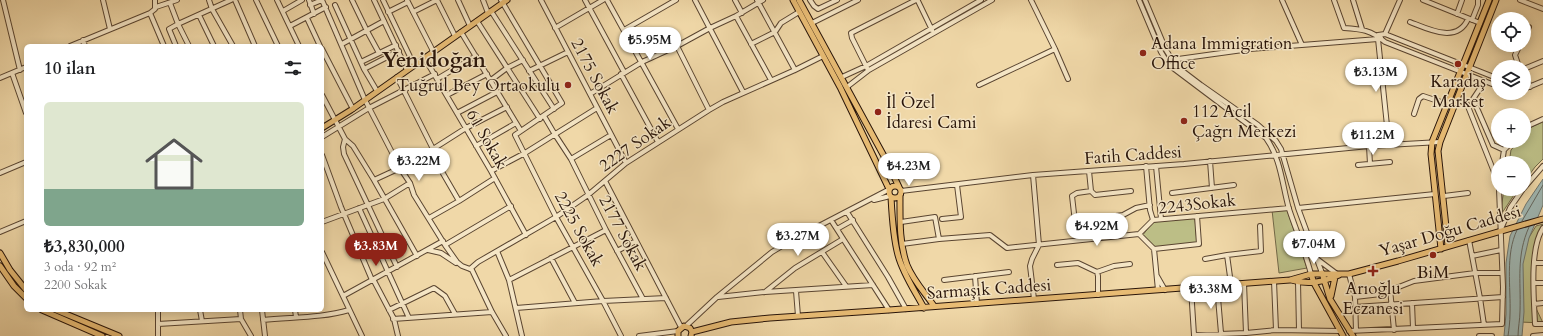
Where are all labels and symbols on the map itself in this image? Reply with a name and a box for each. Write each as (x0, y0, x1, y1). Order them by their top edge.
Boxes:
pin: ₺5.95M (617, 27, 683, 61)
place label: Adana Immigration Office (1151, 32, 1293, 75)
street label: 2175 Sokak (565, 34, 625, 119)
district label: Yenidoğan (382, 46, 487, 75)
marker: Adana Immigration Office (1138, 48, 1148, 58)
pin: ₺3.13M (1343, 59, 1409, 93)
marker: Karadaş Market (1453, 59, 1463, 69)
place label: Karadaş Market (1430, 70, 1486, 113)
place label: Tuğrul Bey Ortaokulu (397, 74, 560, 97)
marker: Tuğrul Bey Ortaokulu (563, 80, 573, 90)
place label: İl Özel İdaresi Cami (886, 91, 977, 134)
place label: 112 Acil Çağrı Merkezi (1192, 100, 1297, 143)
street label: 61 Sokak (461, 105, 514, 174)
marker: İl Özel İdaresi Cami (873, 107, 883, 117)
street label: 2227 Sokak (595, 110, 676, 177)
marker: 112 Acil Çağrı Merkezi (1179, 116, 1189, 126)
pin: ₺11.2M (1340, 122, 1406, 156)
street label: Fatih Caddesi (1083, 140, 1183, 170)
pin: ₺3.22M (386, 148, 452, 182)
pin: ₺4.23M (876, 153, 942, 187)
street label: 2225 Sokak (549, 187, 610, 271)
street label: 2243Sokak (1157, 188, 1238, 220)
street label: 2177 Sokak (593, 191, 653, 276)
street label: Yaşar Doğu Caddesi (1376, 200, 1524, 262)
pin: ₺4.92M (1064, 213, 1130, 247)
pin: ₺3.27M (765, 223, 831, 257)
pin: ₺7.04M (1281, 231, 1347, 265)
pin: ₺3.83M (343, 233, 409, 267)
marker: BiM (1428, 250, 1438, 260)
place label: BiM (1417, 261, 1449, 284)
marker: Arıoğlu Eczanesi (1368, 266, 1378, 276)
street label: Sarmaşık Caddesi (926, 273, 1052, 305)
pin: ₺3.38M (1178, 276, 1244, 310)
place label: Arıoğlu Eczanesi (1342, 277, 1404, 320)

